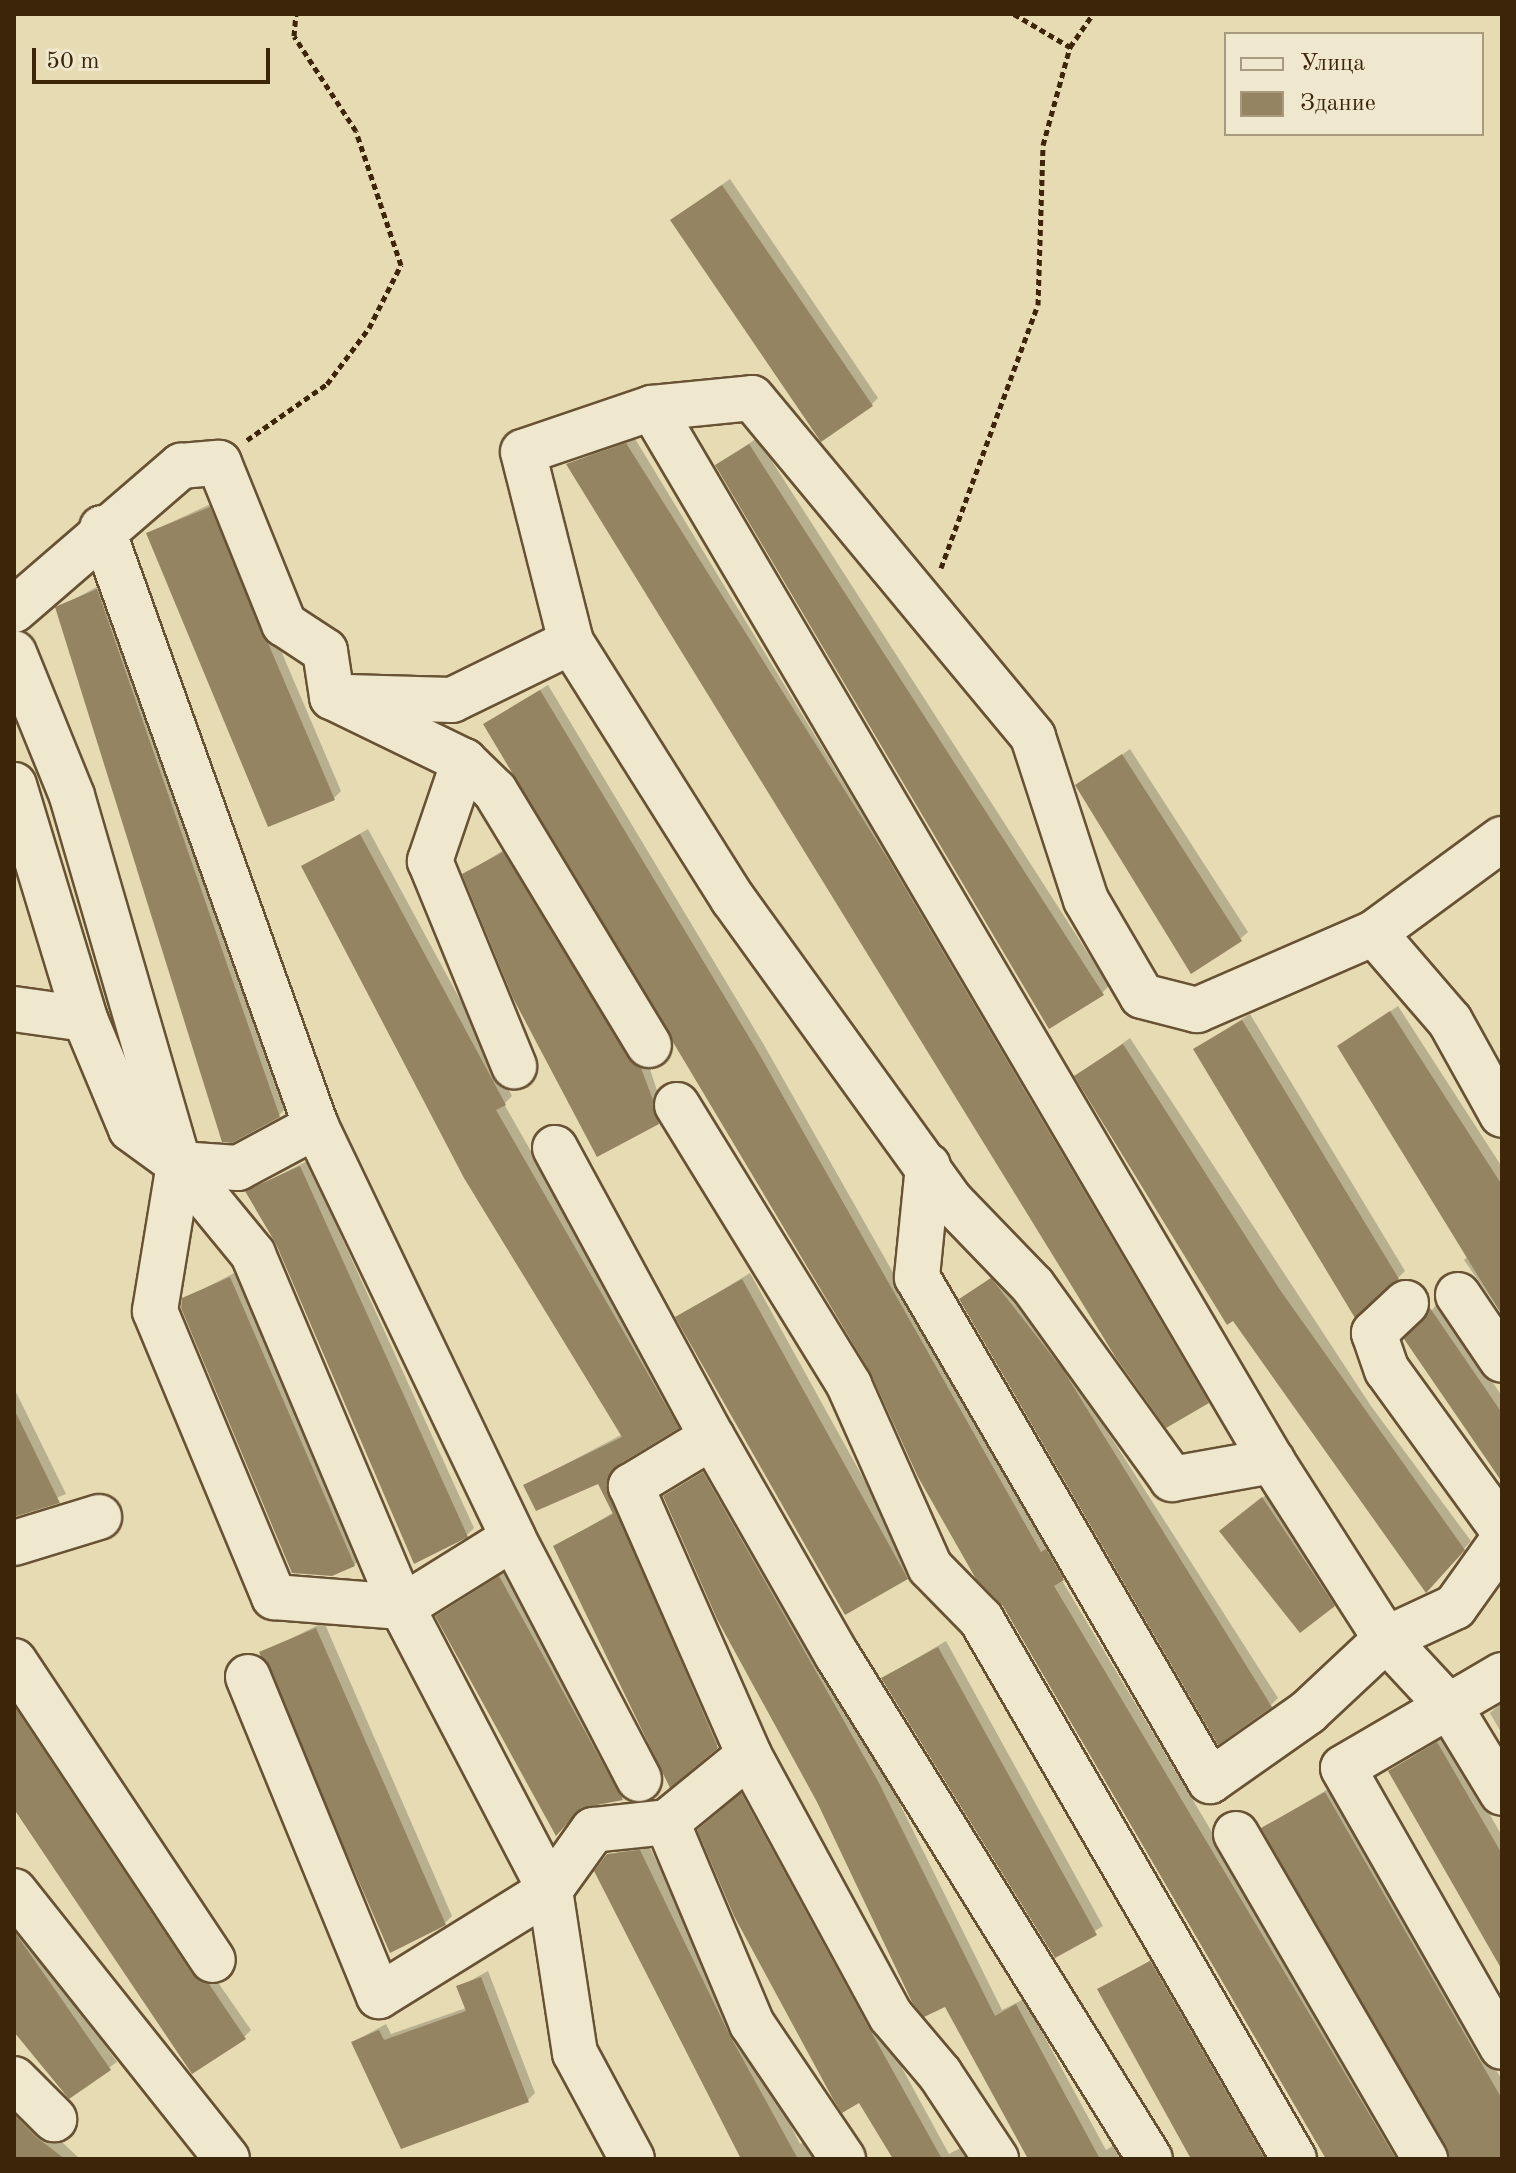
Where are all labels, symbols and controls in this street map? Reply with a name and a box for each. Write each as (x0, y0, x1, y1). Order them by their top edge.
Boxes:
scale bar (36, 32, 274, 82)
legend (1224, 32, 1484, 136)
text: 50 m (46, 50, 100, 74)
text: Улица (1300, 52, 1365, 76)
text: Здание (1300, 92, 1376, 116)

